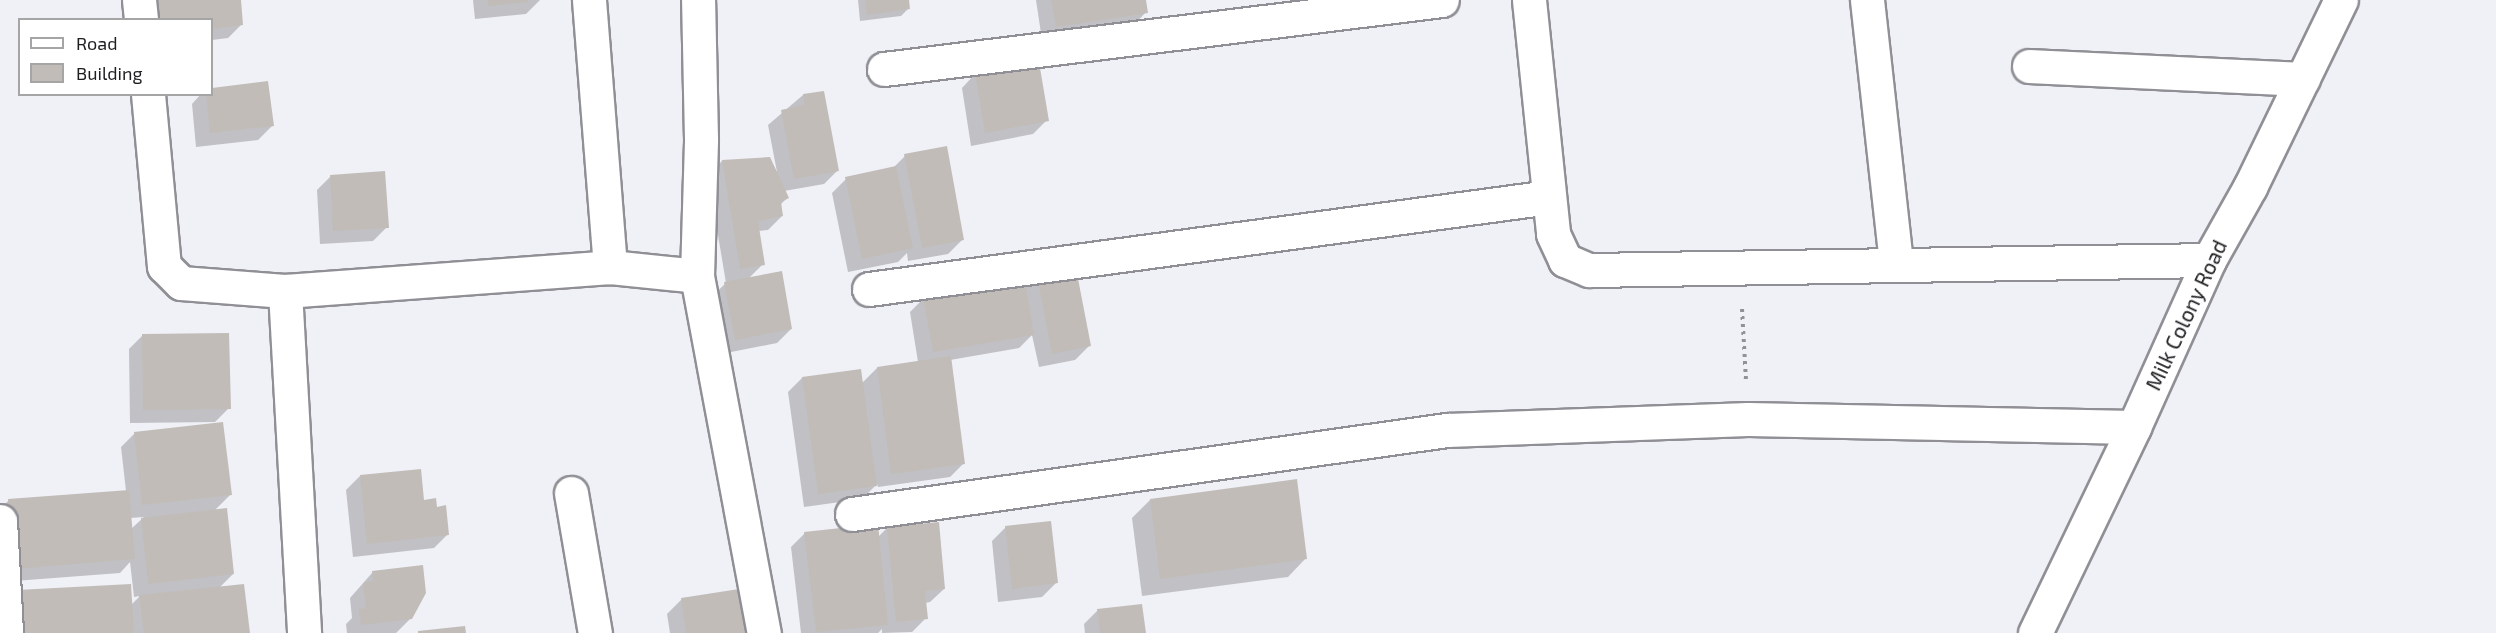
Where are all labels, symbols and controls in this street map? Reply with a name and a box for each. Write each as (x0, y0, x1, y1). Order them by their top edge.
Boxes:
legend (18, 18, 213, 96)
text: Road (76, 32, 117, 54)
text: Building (76, 62, 143, 84)
street label: Milk Colony Road (2140, 236, 2232, 394)

